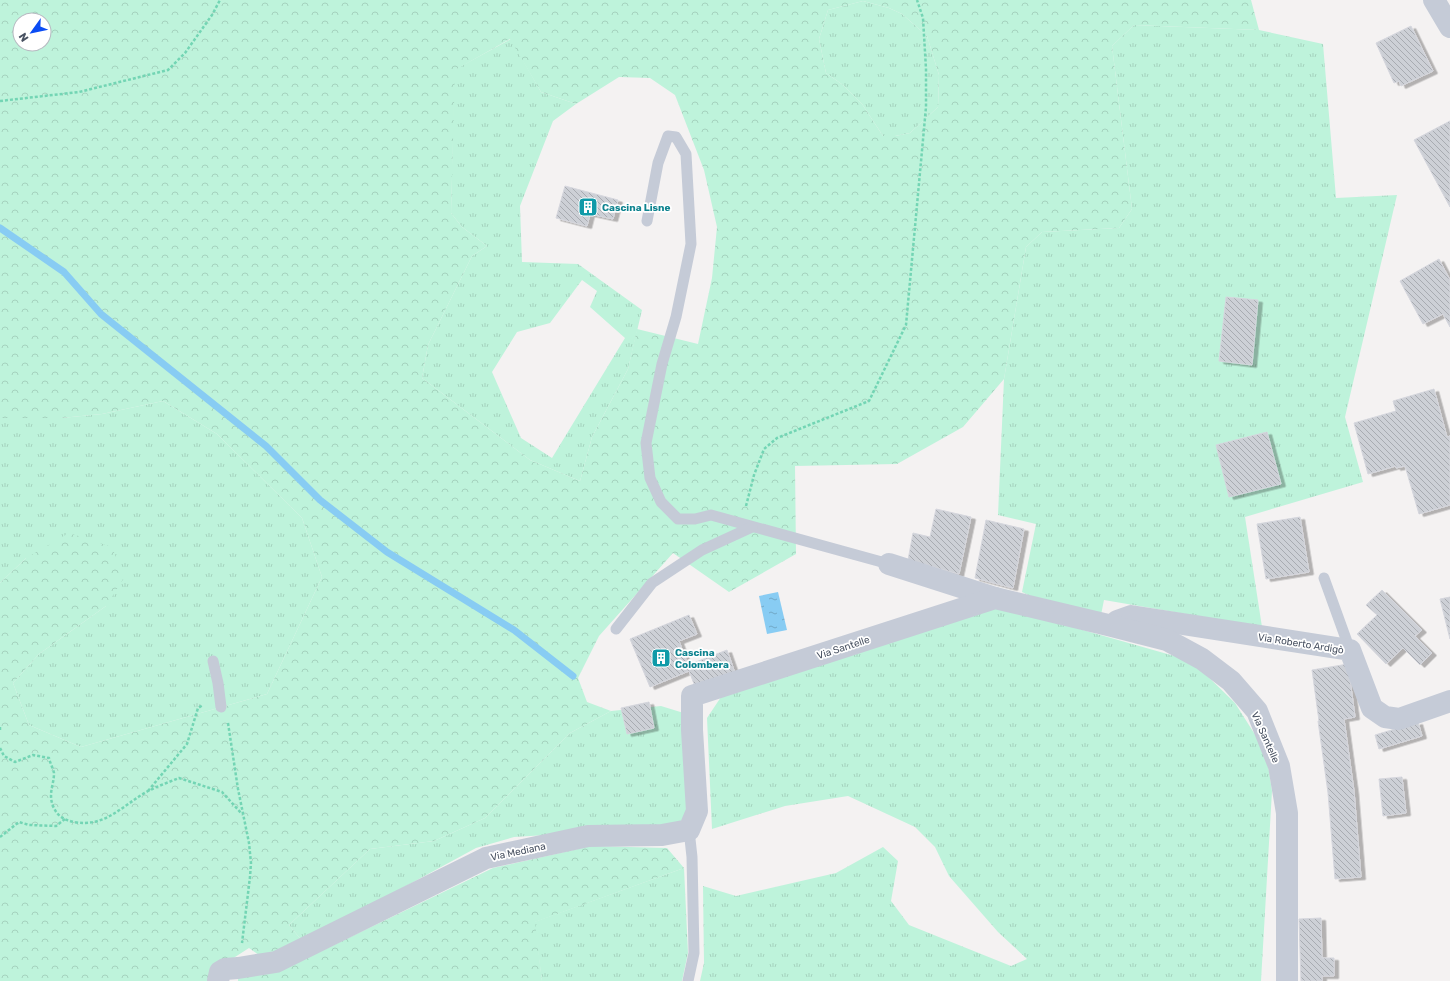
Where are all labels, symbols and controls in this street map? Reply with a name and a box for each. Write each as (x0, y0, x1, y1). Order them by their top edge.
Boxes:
north arrow (12, 12, 52, 52)
text: N (16, 30, 32, 44)
building icon: Cascina Lisne (577, 196, 599, 218)
place label: Cascina Lisne (602, 202, 670, 214)
street label: Via Roberto Ardigò (1257, 631, 1345, 657)
street label: Via Santelle (815, 634, 872, 662)
building icon: Cascina Colombera (650, 647, 672, 669)
place label: Cascina Colombera (675, 647, 729, 671)
street label: Via Santelle (1248, 710, 1282, 765)
street label: Via Mediana (490, 840, 547, 864)

